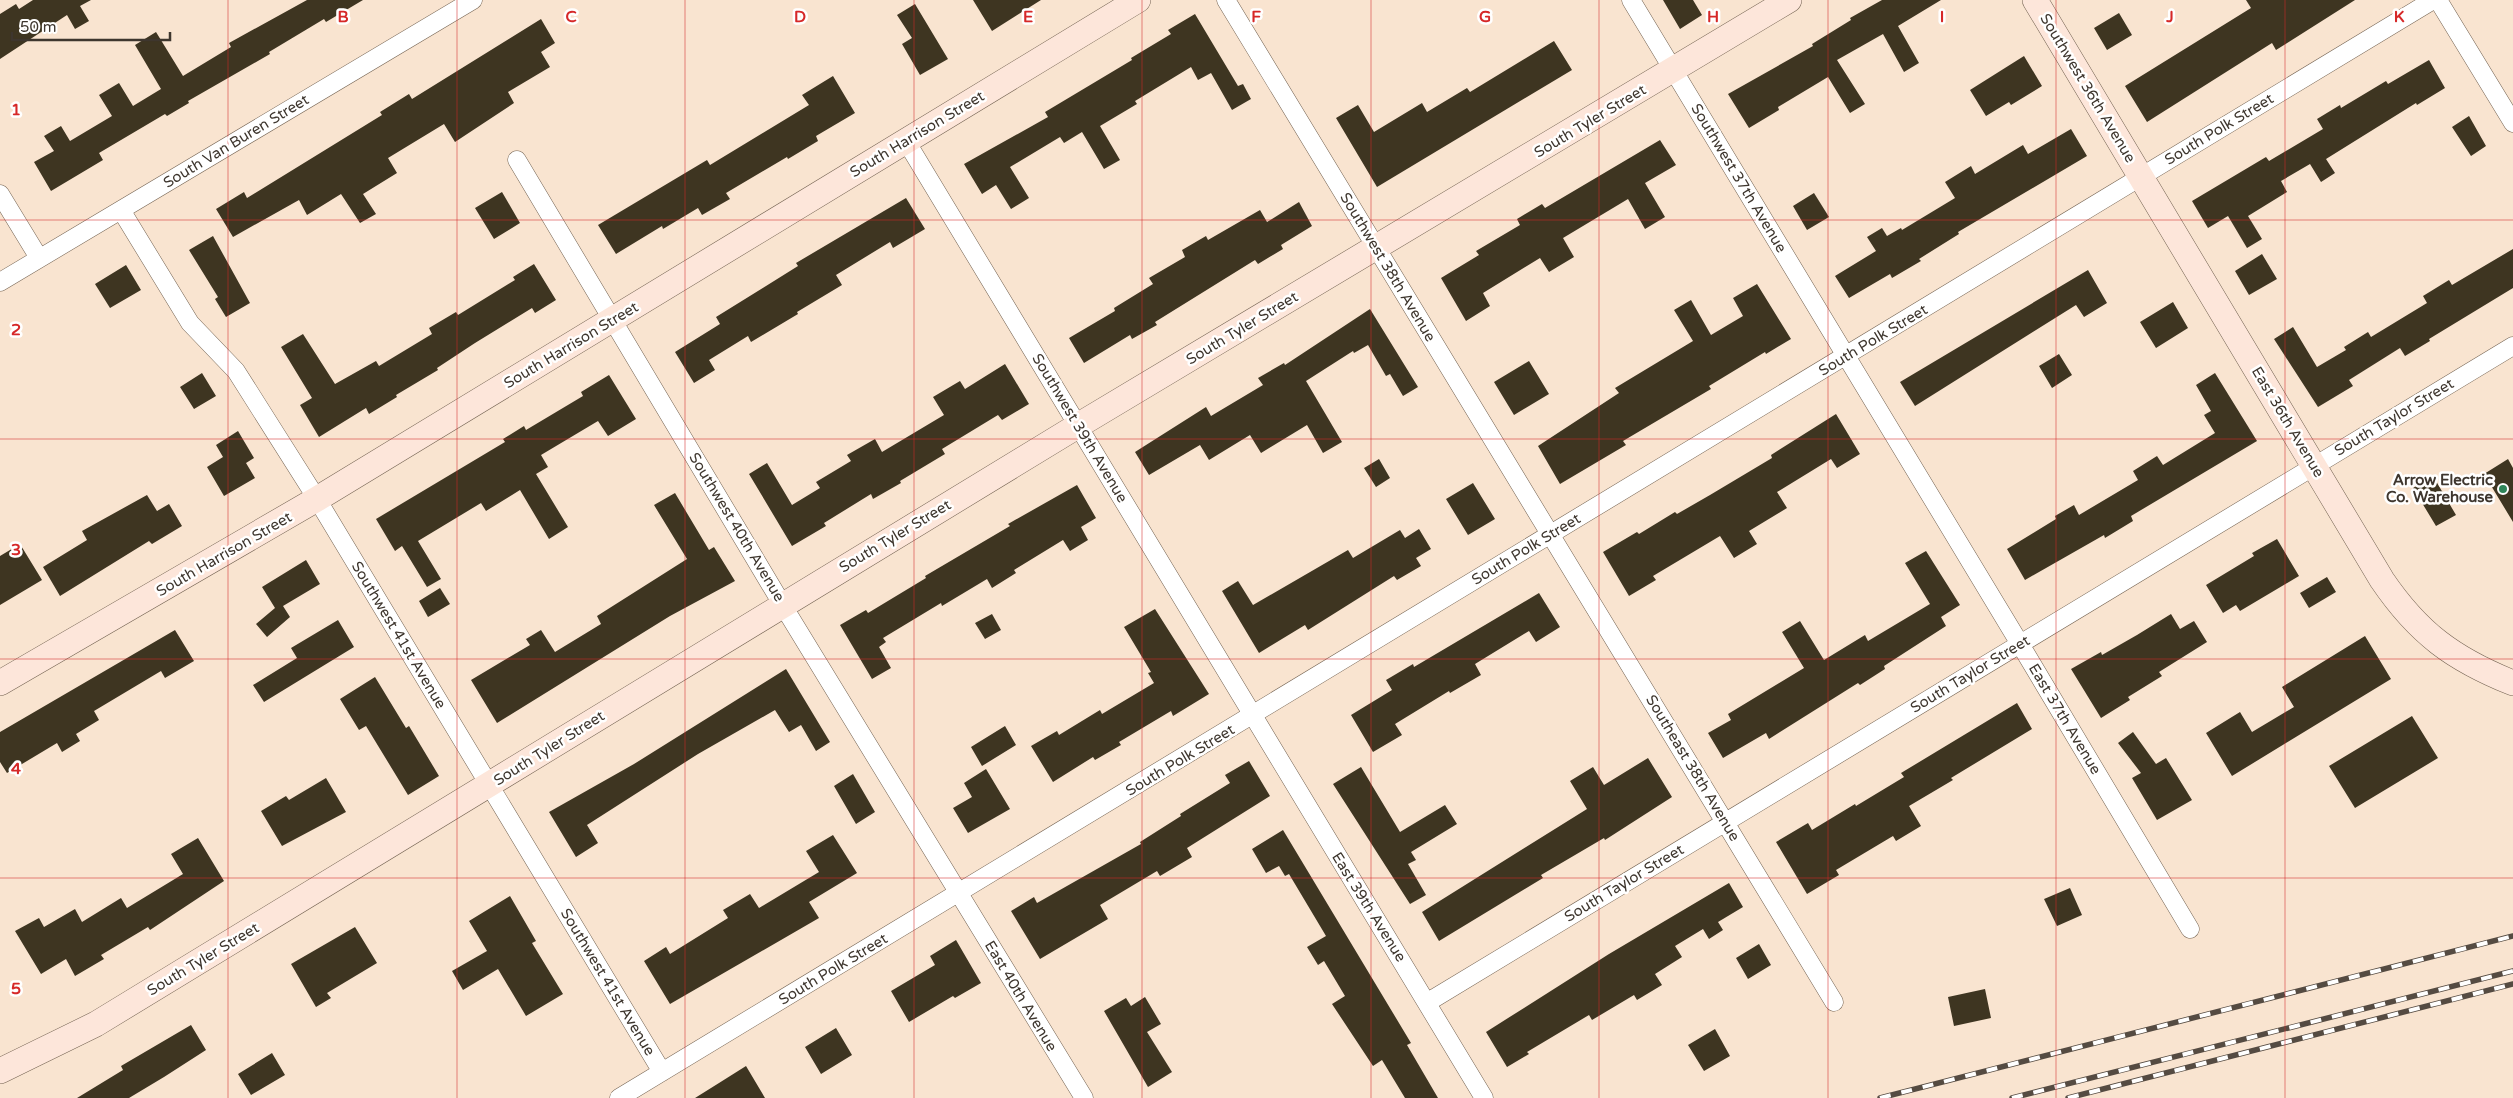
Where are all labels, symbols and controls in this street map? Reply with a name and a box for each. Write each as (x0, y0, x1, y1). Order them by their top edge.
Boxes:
text: B (337, 7, 349, 27)
text: C (565, 7, 577, 27)
text: D (794, 7, 806, 27)
text: E (1023, 7, 1033, 27)
text: F (1251, 7, 1261, 27)
text: G (1479, 7, 1491, 27)
text: H (1707, 7, 1719, 27)
text: I (1940, 7, 1944, 27)
text: J (2165, 7, 2174, 27)
text: K (2394, 7, 2405, 27)
scale bar (12, 10, 170, 42)
street label: Southwest 36th Avenue (2036, 10, 2140, 166)
text: 50 m (20, 18, 57, 36)
street label: South Tyler Street (1531, 80, 1649, 161)
street label: South Harrison Street (847, 87, 988, 181)
street label: South Polk Street (2161, 89, 2277, 169)
street label: South Van Buren Street (160, 90, 312, 192)
text: 1 (11, 100, 21, 120)
street label: Southwest 37th Avenue (1687, 100, 1791, 256)
street label: Southwest 38th Avenue (1336, 189, 1440, 345)
street label: South Tyler Street (1183, 287, 1301, 368)
street label: South Harrison Street (501, 298, 642, 392)
street label: South Polk Street (1815, 300, 1931, 380)
text: 2 (11, 320, 21, 340)
street label: Southwest 39th Avenue (1028, 350, 1132, 506)
street label: East 36th Avenue (2248, 363, 2328, 481)
street label: South Taylor Street (2331, 374, 2457, 460)
street label: Southwest 40th Avenue (685, 449, 789, 605)
place label: Arrow Electric Co. Warehouse (2386, 471, 2494, 506)
marker: Arrow Electric Co. Warehouse (2497, 483, 2509, 495)
street label: South Tyler Street (836, 495, 954, 576)
street label: South Harrison Street (153, 508, 295, 600)
street label: South Polk Street (1468, 509, 1584, 589)
text: 3 (11, 540, 21, 560)
street label: Southwest 41st Avenue (348, 558, 450, 712)
street label: South Taylor Street (1907, 631, 2033, 717)
street label: East 37th Avenue (2025, 660, 2105, 778)
street label: Southeast 38th Avenue (1642, 692, 1744, 844)
street label: South Tyler Street (490, 707, 608, 789)
street label: South Polk Street (1122, 720, 1238, 800)
text: 4 (11, 759, 21, 779)
street label: South Taylor Street (1561, 840, 1687, 926)
street label: East 39th Avenue (1328, 849, 1410, 965)
street label: Southwest 41st Avenue (557, 905, 659, 1059)
street label: South Tyler Street (144, 918, 262, 999)
street label: South Polk Street (775, 929, 891, 1009)
street label: East 40th Avenue (981, 937, 1061, 1055)
text: 5 (11, 979, 21, 999)

